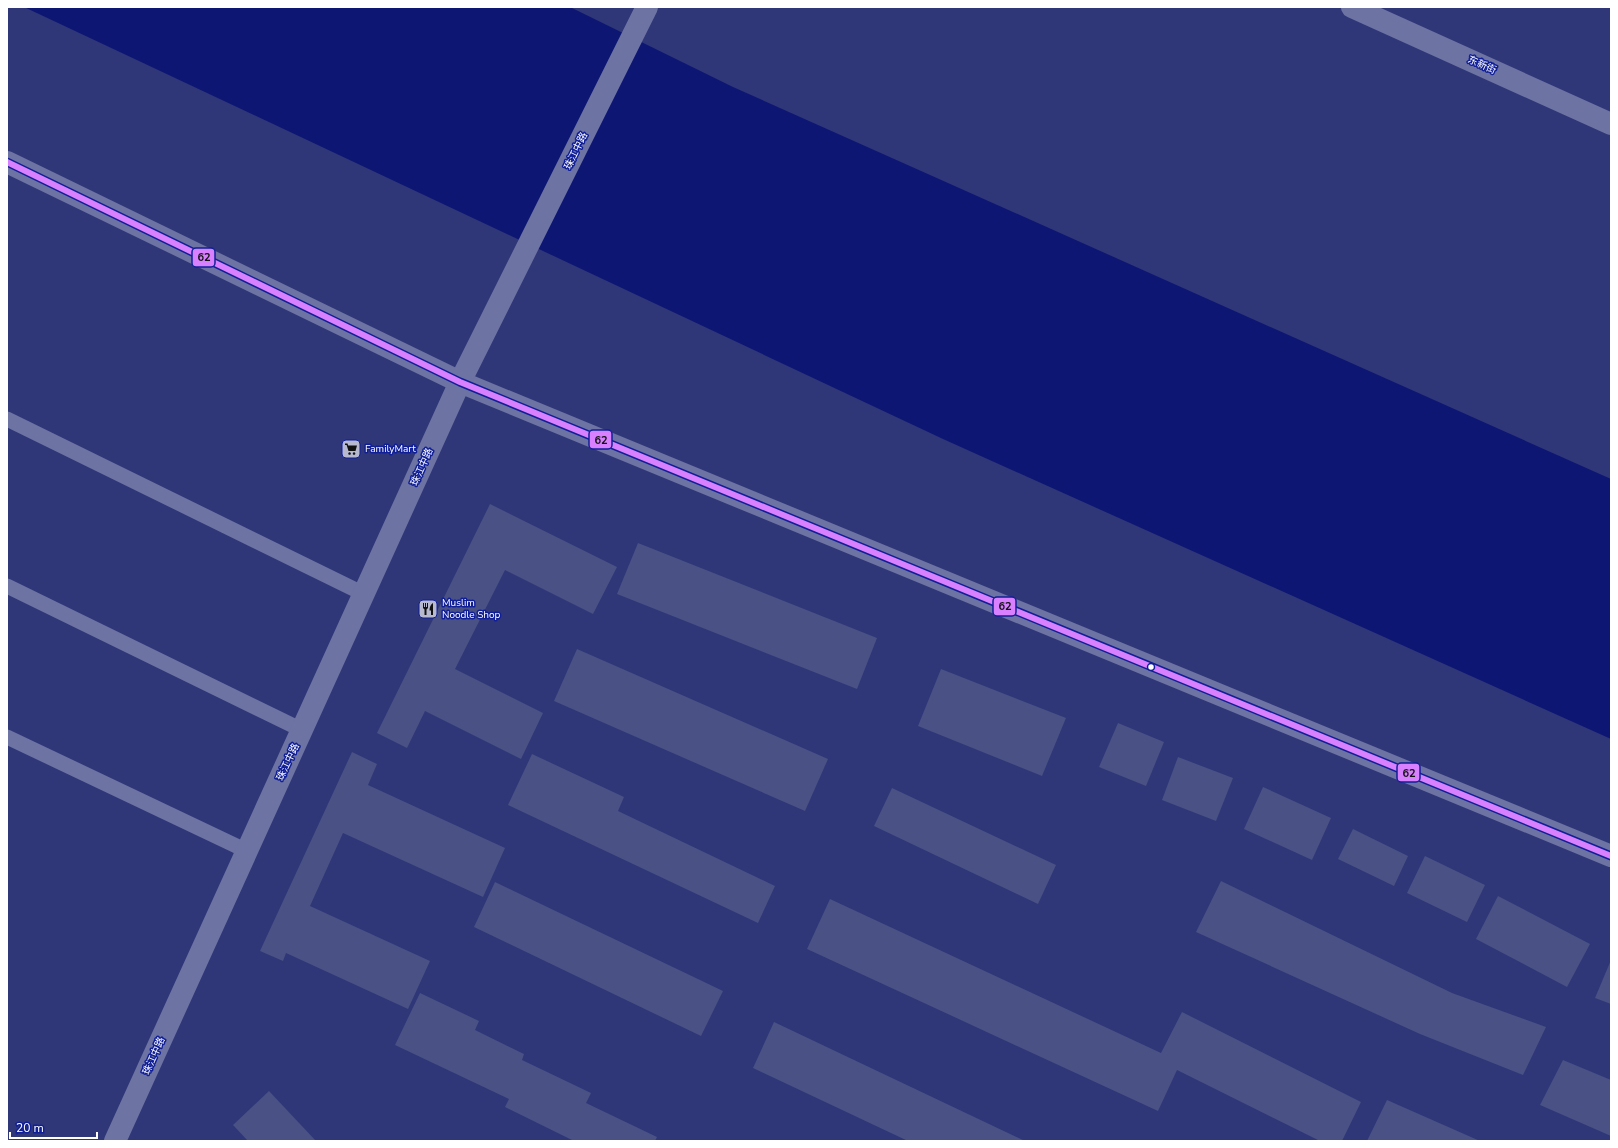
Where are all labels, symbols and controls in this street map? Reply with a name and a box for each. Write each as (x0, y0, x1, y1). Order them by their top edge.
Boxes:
street label: 东新街 (1465, 53, 1499, 77)
street label: 珠江中路 (561, 130, 591, 172)
line badge: 62 (192, 248, 215, 267)
text: 62 (197, 250, 211, 265)
line badge: 62 (589, 430, 612, 449)
text: 62 (594, 433, 608, 448)
supermarket icon: FamilyMart (340, 438, 362, 460)
place label: FamilyMart (365, 442, 416, 456)
street label: 珠江中路 (407, 446, 437, 488)
place label: Muslim Noodle Shop (442, 596, 501, 622)
line badge: 62 (993, 597, 1016, 616)
restaurant icon: Muslim Noodle Shop (417, 598, 439, 620)
text: 62 (998, 599, 1012, 614)
unlabelled marker (1146, 662, 1156, 672)
street label: 珠江中路 (273, 741, 303, 783)
line badge: 62 (1397, 763, 1420, 782)
text: 62 (1402, 766, 1416, 781)
street label: 珠江中路 (139, 1035, 169, 1077)
scale bar (10, 1114, 97, 1140)
text: 20 m (16, 1120, 44, 1136)

